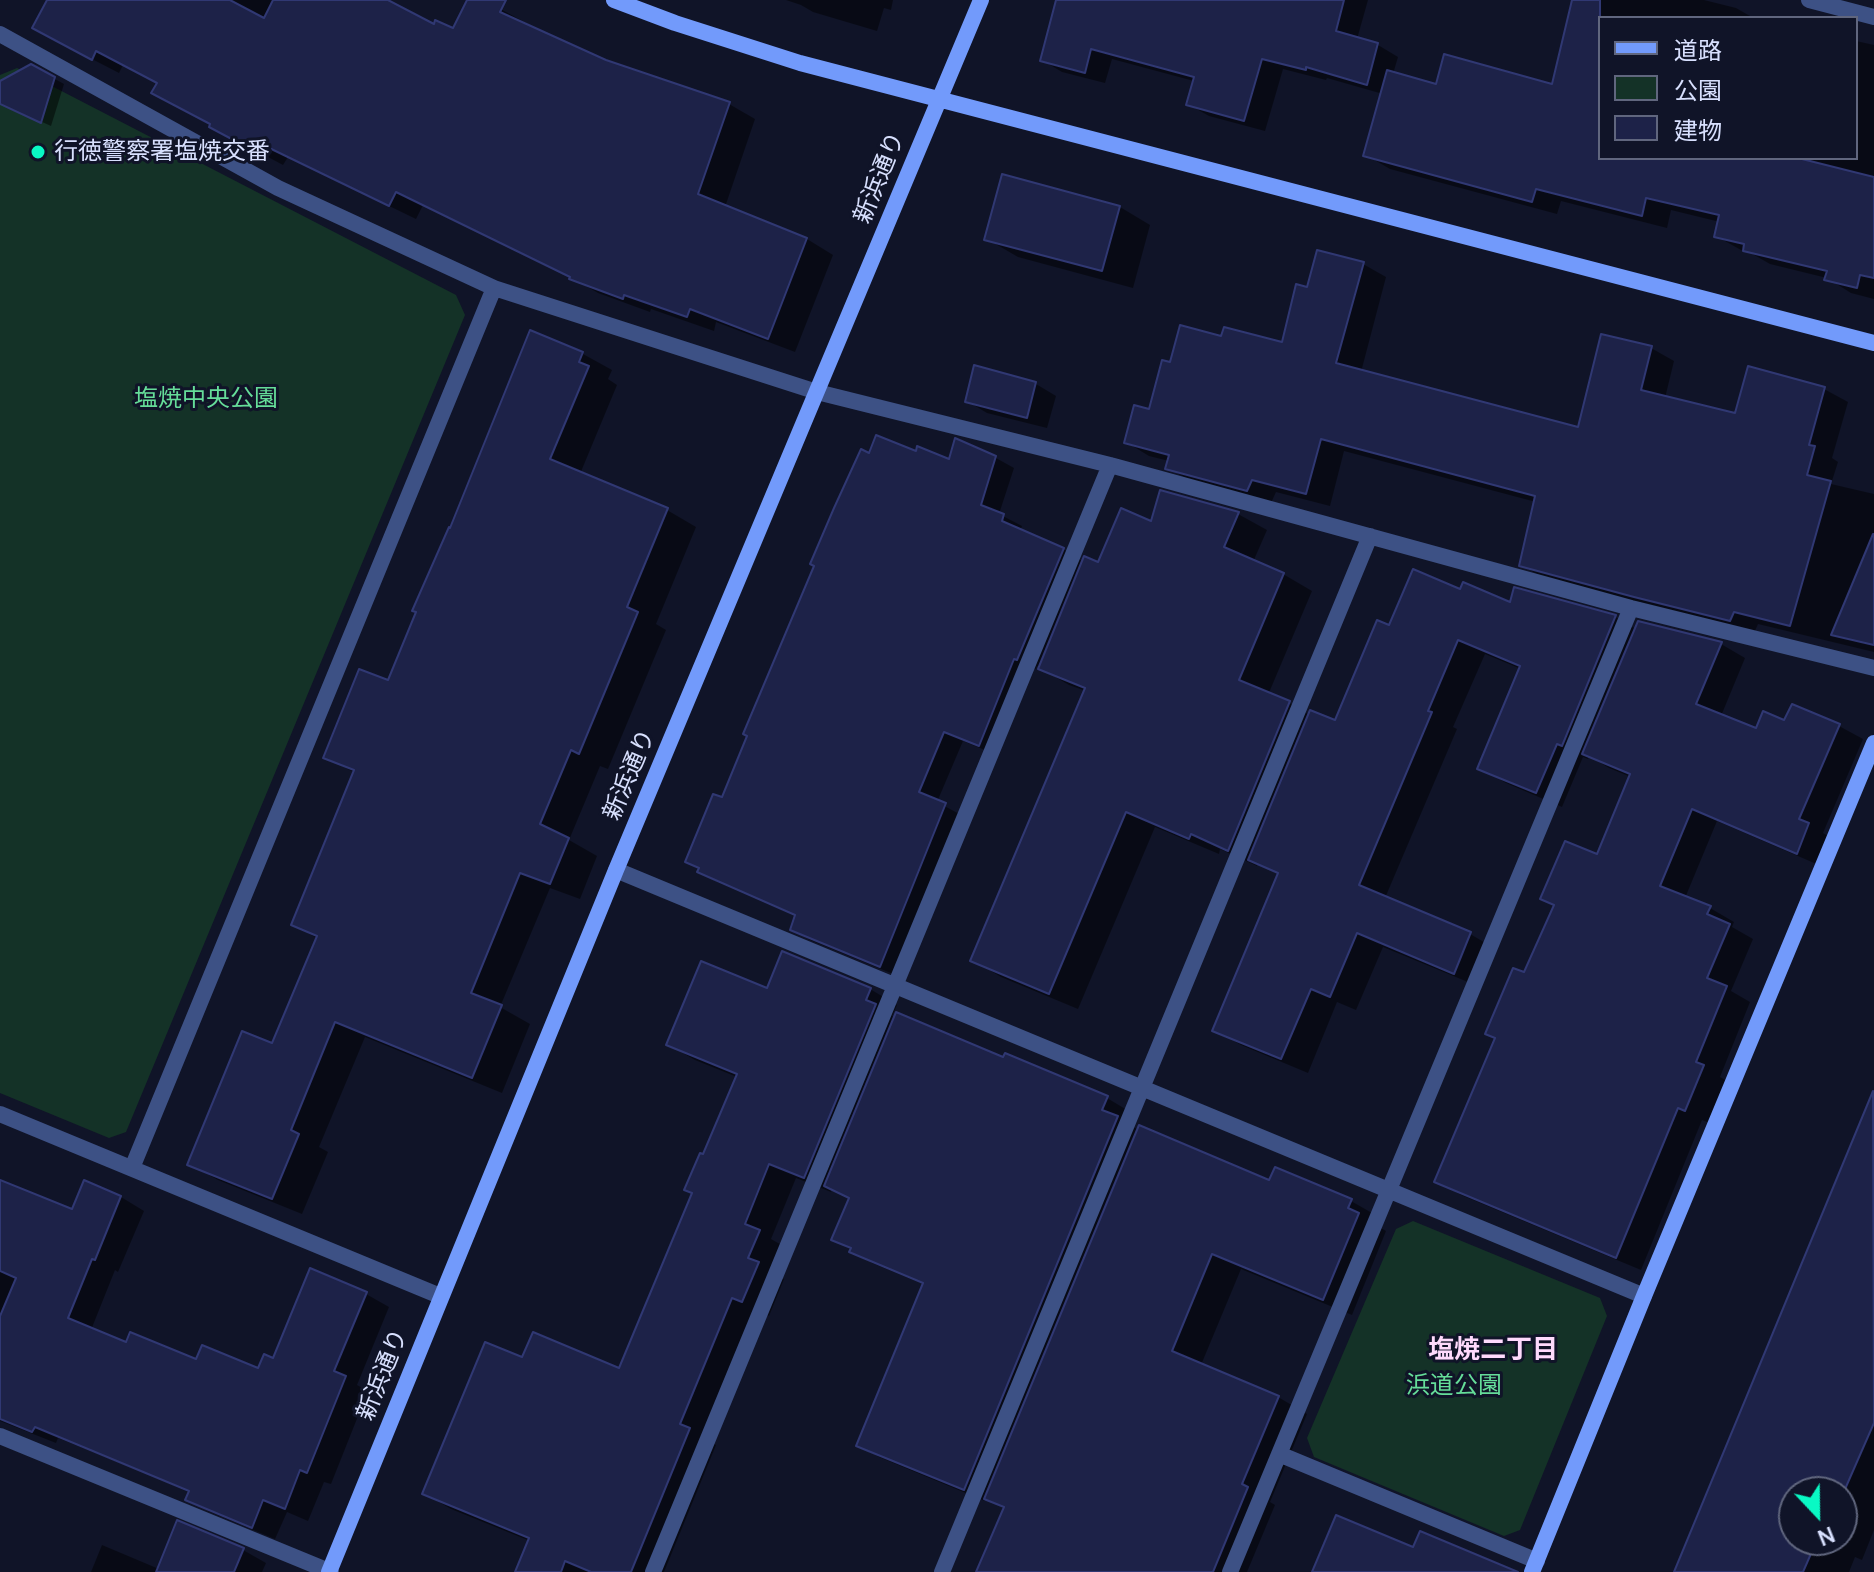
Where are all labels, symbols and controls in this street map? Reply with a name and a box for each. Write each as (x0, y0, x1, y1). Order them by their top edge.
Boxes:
legend (1598, 16, 1858, 160)
text: 道路 (1674, 33, 1722, 66)
text: 公園 (1674, 73, 1722, 106)
text: 建物 (1674, 113, 1722, 146)
street label: 新浜通り (849, 128, 911, 228)
place label: 行徳警察署塩焼交番 (54, 138, 270, 166)
marker: 行徳警察署塩焼交番 (29, 143, 47, 161)
park label: 塩焼中央公園 (134, 385, 278, 413)
street label: 新浜通り (598, 725, 662, 825)
street label: 新浜通り (352, 1325, 414, 1425)
district label: 塩焼二丁目 (1428, 1335, 1558, 1367)
park label: 浜道公園 (1406, 1372, 1502, 1400)
north arrow (1778, 1476, 1858, 1556)
text: N (1813, 1520, 1839, 1553)

